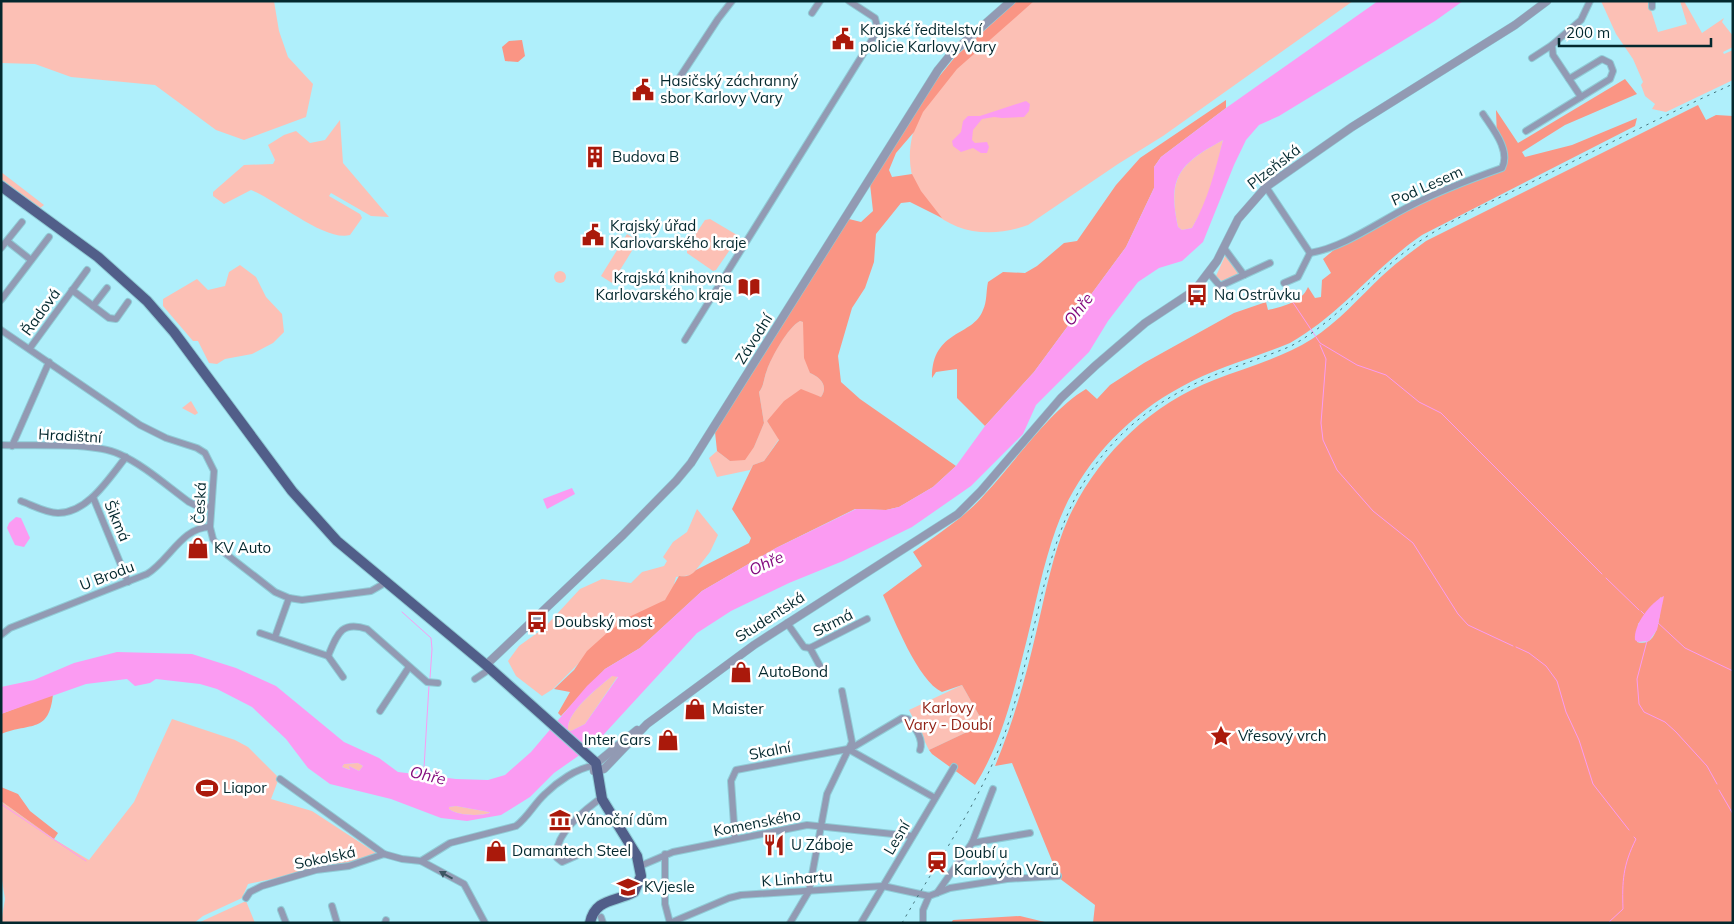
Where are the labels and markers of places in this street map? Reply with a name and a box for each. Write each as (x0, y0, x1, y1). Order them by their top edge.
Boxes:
place label: Krajské ředitelství policie Karlovy Vary (860, 20, 996, 56)
public building icon: Krajské ředitelství policie Karlovy Vary (830, 26, 856, 52)
place label: Hasičský záchranný sbor Karlovy Vary (660, 71, 799, 107)
public building icon: Hasičský záchranný sbor Karlovy Vary (630, 77, 656, 103)
building icon: Budova B (582, 144, 608, 170)
place label: Budova B (612, 147, 679, 166)
place label: Krajský úřad Karlovarského kraje (610, 216, 746, 252)
public building icon: Krajský úřad Karlovarského kraje (580, 222, 606, 248)
place label: Krajská knihovna Karlovarského kraje (596, 268, 732, 304)
library icon: Krajská knihovna Karlovarského kraje (736, 274, 762, 300)
bus stop icon: Na Ostrůvku (1184, 282, 1210, 308)
place label: Na Ostrůvku (1214, 285, 1301, 304)
shop icon: KV Auto (185, 535, 211, 561)
place label: KV Auto (214, 538, 271, 557)
bus stop icon: Doubský most (524, 609, 550, 635)
place label: Doubský most (554, 612, 653, 631)
shop icon: AutoBond (728, 659, 754, 685)
place label: AutoBond (758, 662, 828, 681)
shop icon: Maister (682, 696, 708, 722)
place label: Maister (712, 699, 764, 718)
place icon: Vřesový vrch (1208, 723, 1234, 749)
place label: Vřesový vrch (1238, 726, 1327, 745)
shop icon: Inter Cars (655, 727, 681, 753)
place label: Inter Cars (584, 730, 651, 749)
sports icon: Liapor (194, 775, 220, 801)
place label: Liapor (223, 778, 267, 797)
museum icon: Vánoční dům (547, 807, 573, 833)
place label: Vánoční dům (576, 810, 667, 829)
restaurant icon: U Záboje (761, 832, 787, 858)
place label: U Záboje (791, 835, 853, 854)
shop icon: Damantech Steel (483, 838, 509, 864)
place label: Damantech Steel (512, 841, 631, 860)
place label: Doubí u Karlových Varů (954, 843, 1059, 879)
station icon: Doubí u Karlových Varů (924, 849, 950, 875)
school or university icon: KVjesle (615, 874, 641, 900)
place label: KVjesle (644, 877, 695, 896)

